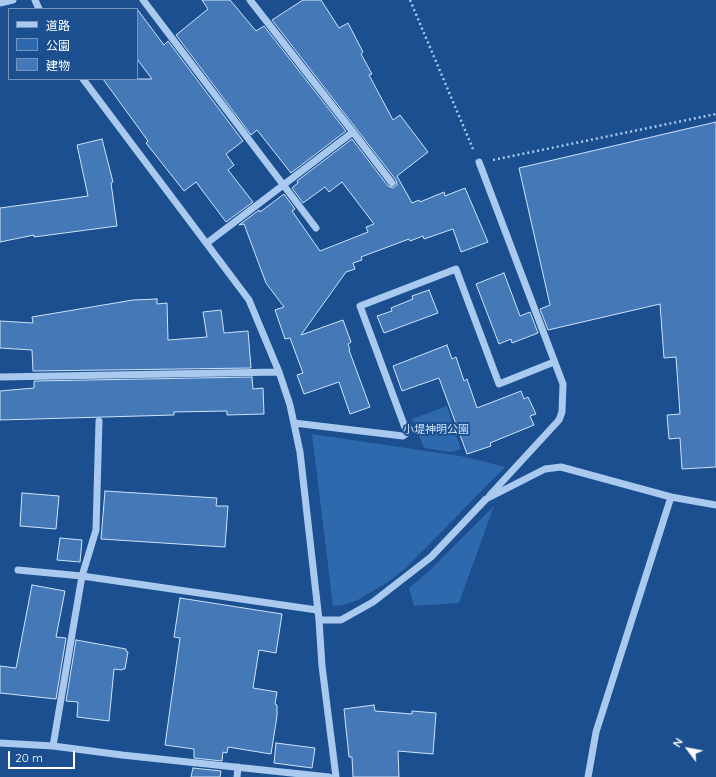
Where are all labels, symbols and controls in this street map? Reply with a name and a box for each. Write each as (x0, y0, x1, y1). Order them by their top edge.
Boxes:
legend (8, 8, 138, 80)
text: 道路 (46, 18, 70, 33)
text: 公園 (46, 38, 70, 53)
text: 建物 (46, 58, 70, 73)
park label: 小堤神明公園 (403, 423, 469, 437)
north arrow (668, 729, 708, 769)
text: N (670, 735, 686, 750)
scale bar (10, 743, 77, 769)
text: 20 m (15, 750, 43, 765)

